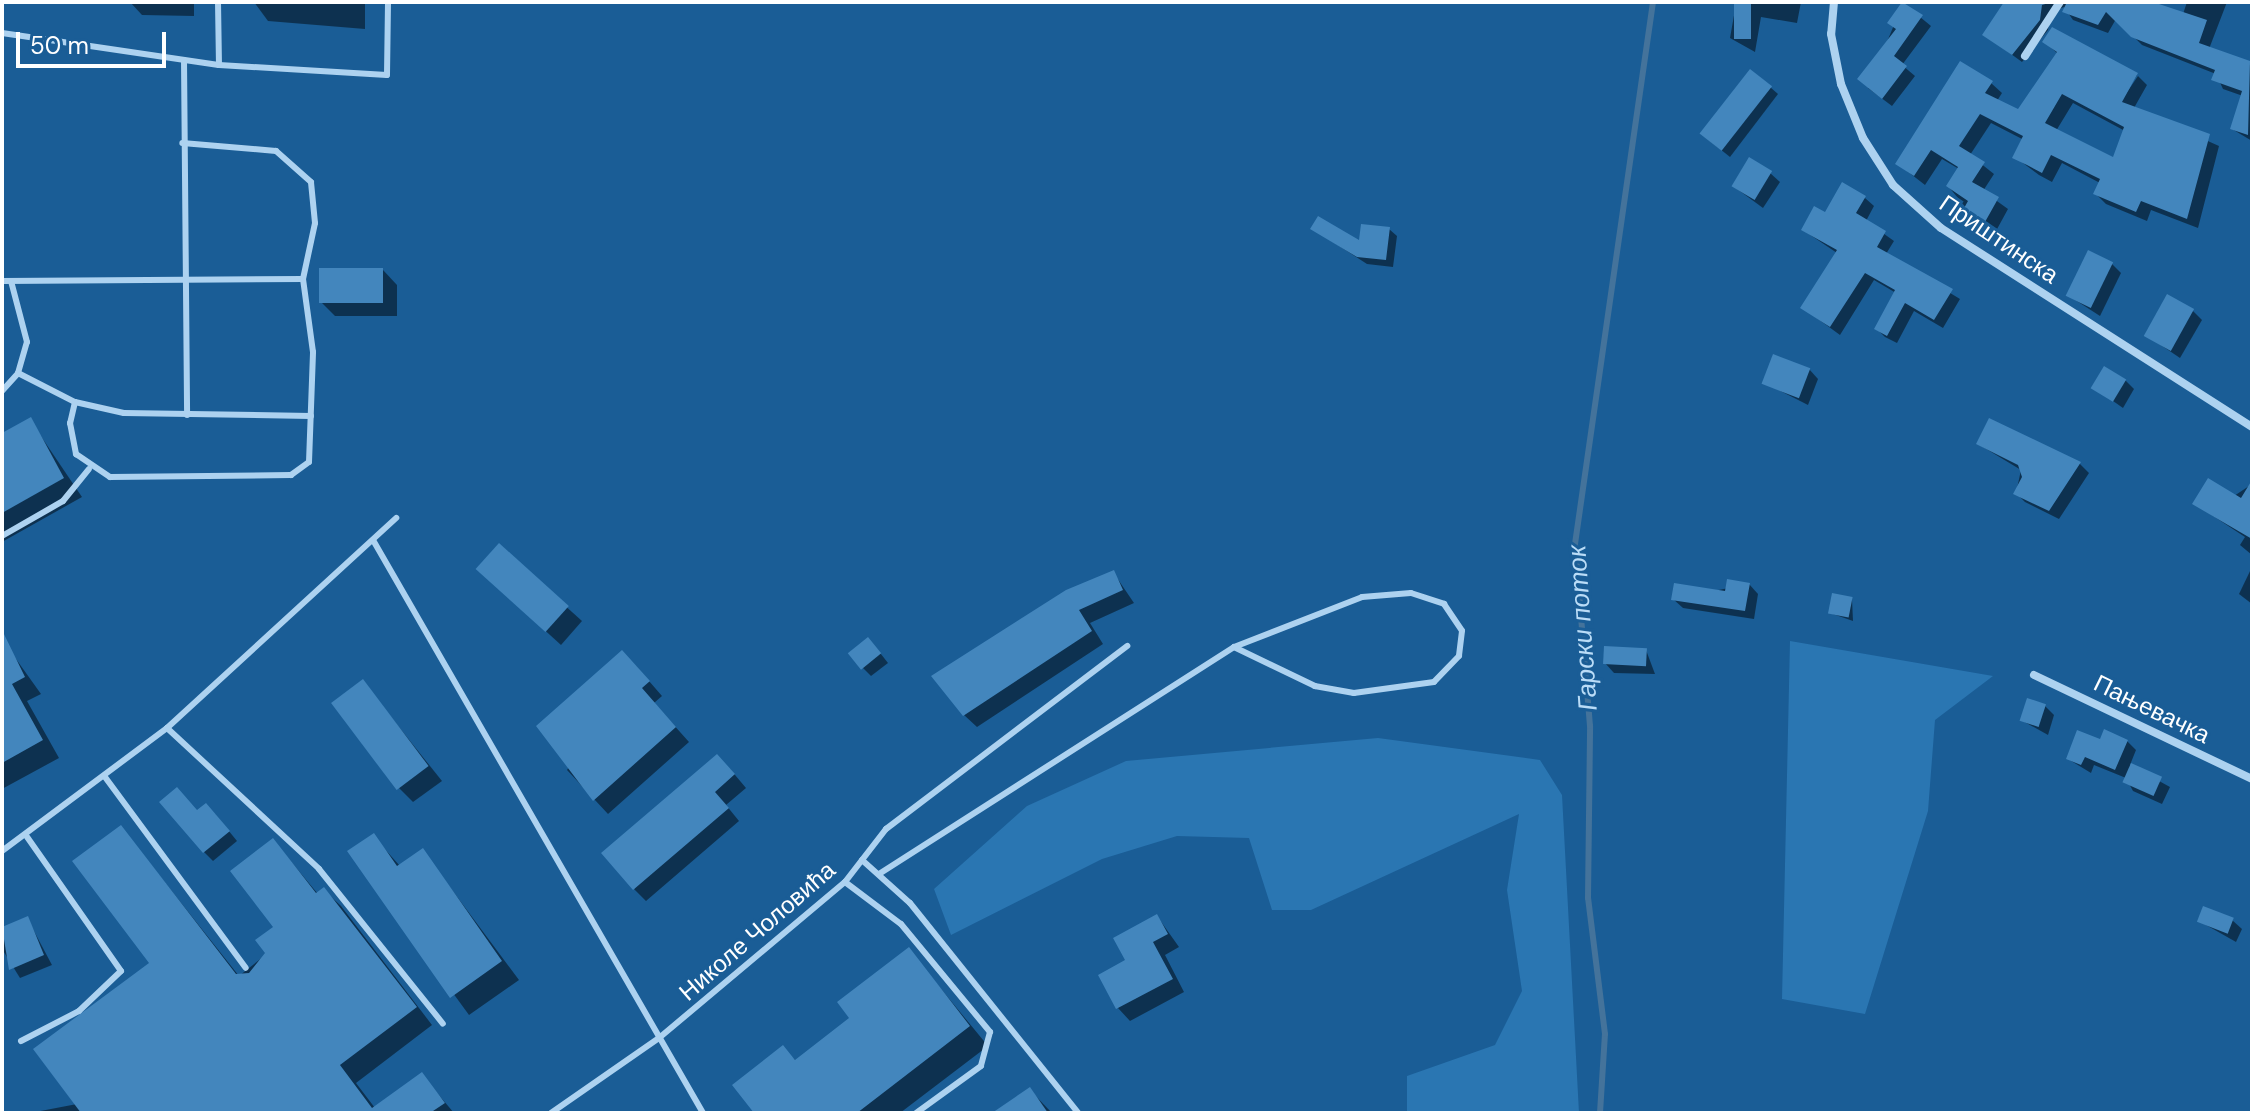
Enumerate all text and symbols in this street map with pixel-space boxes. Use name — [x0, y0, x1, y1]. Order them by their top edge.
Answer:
scale bar — [20, 16, 170, 66]
text: 50 m — [30, 30, 89, 61]
street label: Приштинска — [1934, 189, 2064, 289]
water label: Гарски поток — [1562, 544, 1604, 712]
street label: Пањевачка — [2089, 669, 2215, 749]
street label: Николе Чоловића — [673, 855, 841, 1007]

